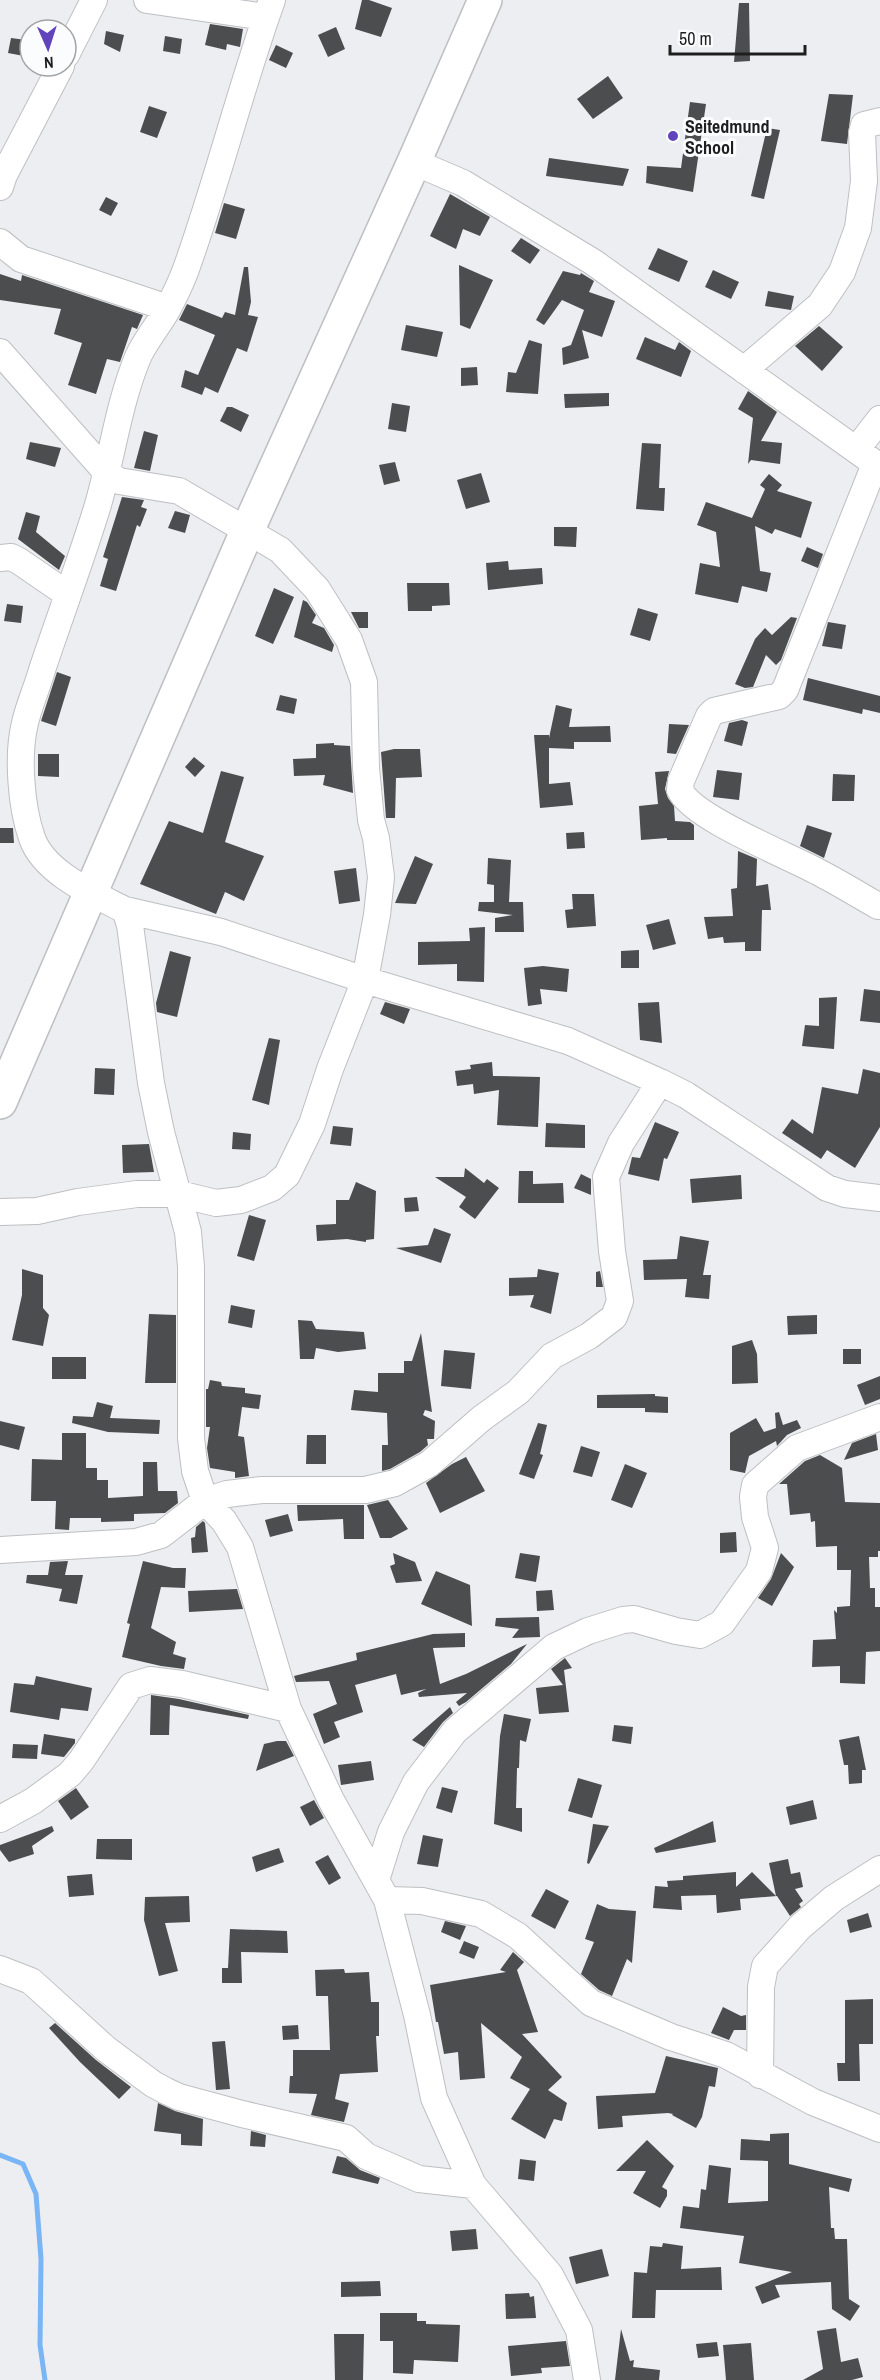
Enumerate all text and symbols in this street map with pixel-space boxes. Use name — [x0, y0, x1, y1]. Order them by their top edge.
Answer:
north arrow — [18, 18, 78, 78]
scale bar — [670, 18, 805, 56]
text: 50 m — [679, 26, 712, 51]
text: N — [43, 52, 54, 74]
place label: Seitedmund School — [685, 114, 769, 160]
marker: Seitedmund School — [666, 129, 680, 143]

